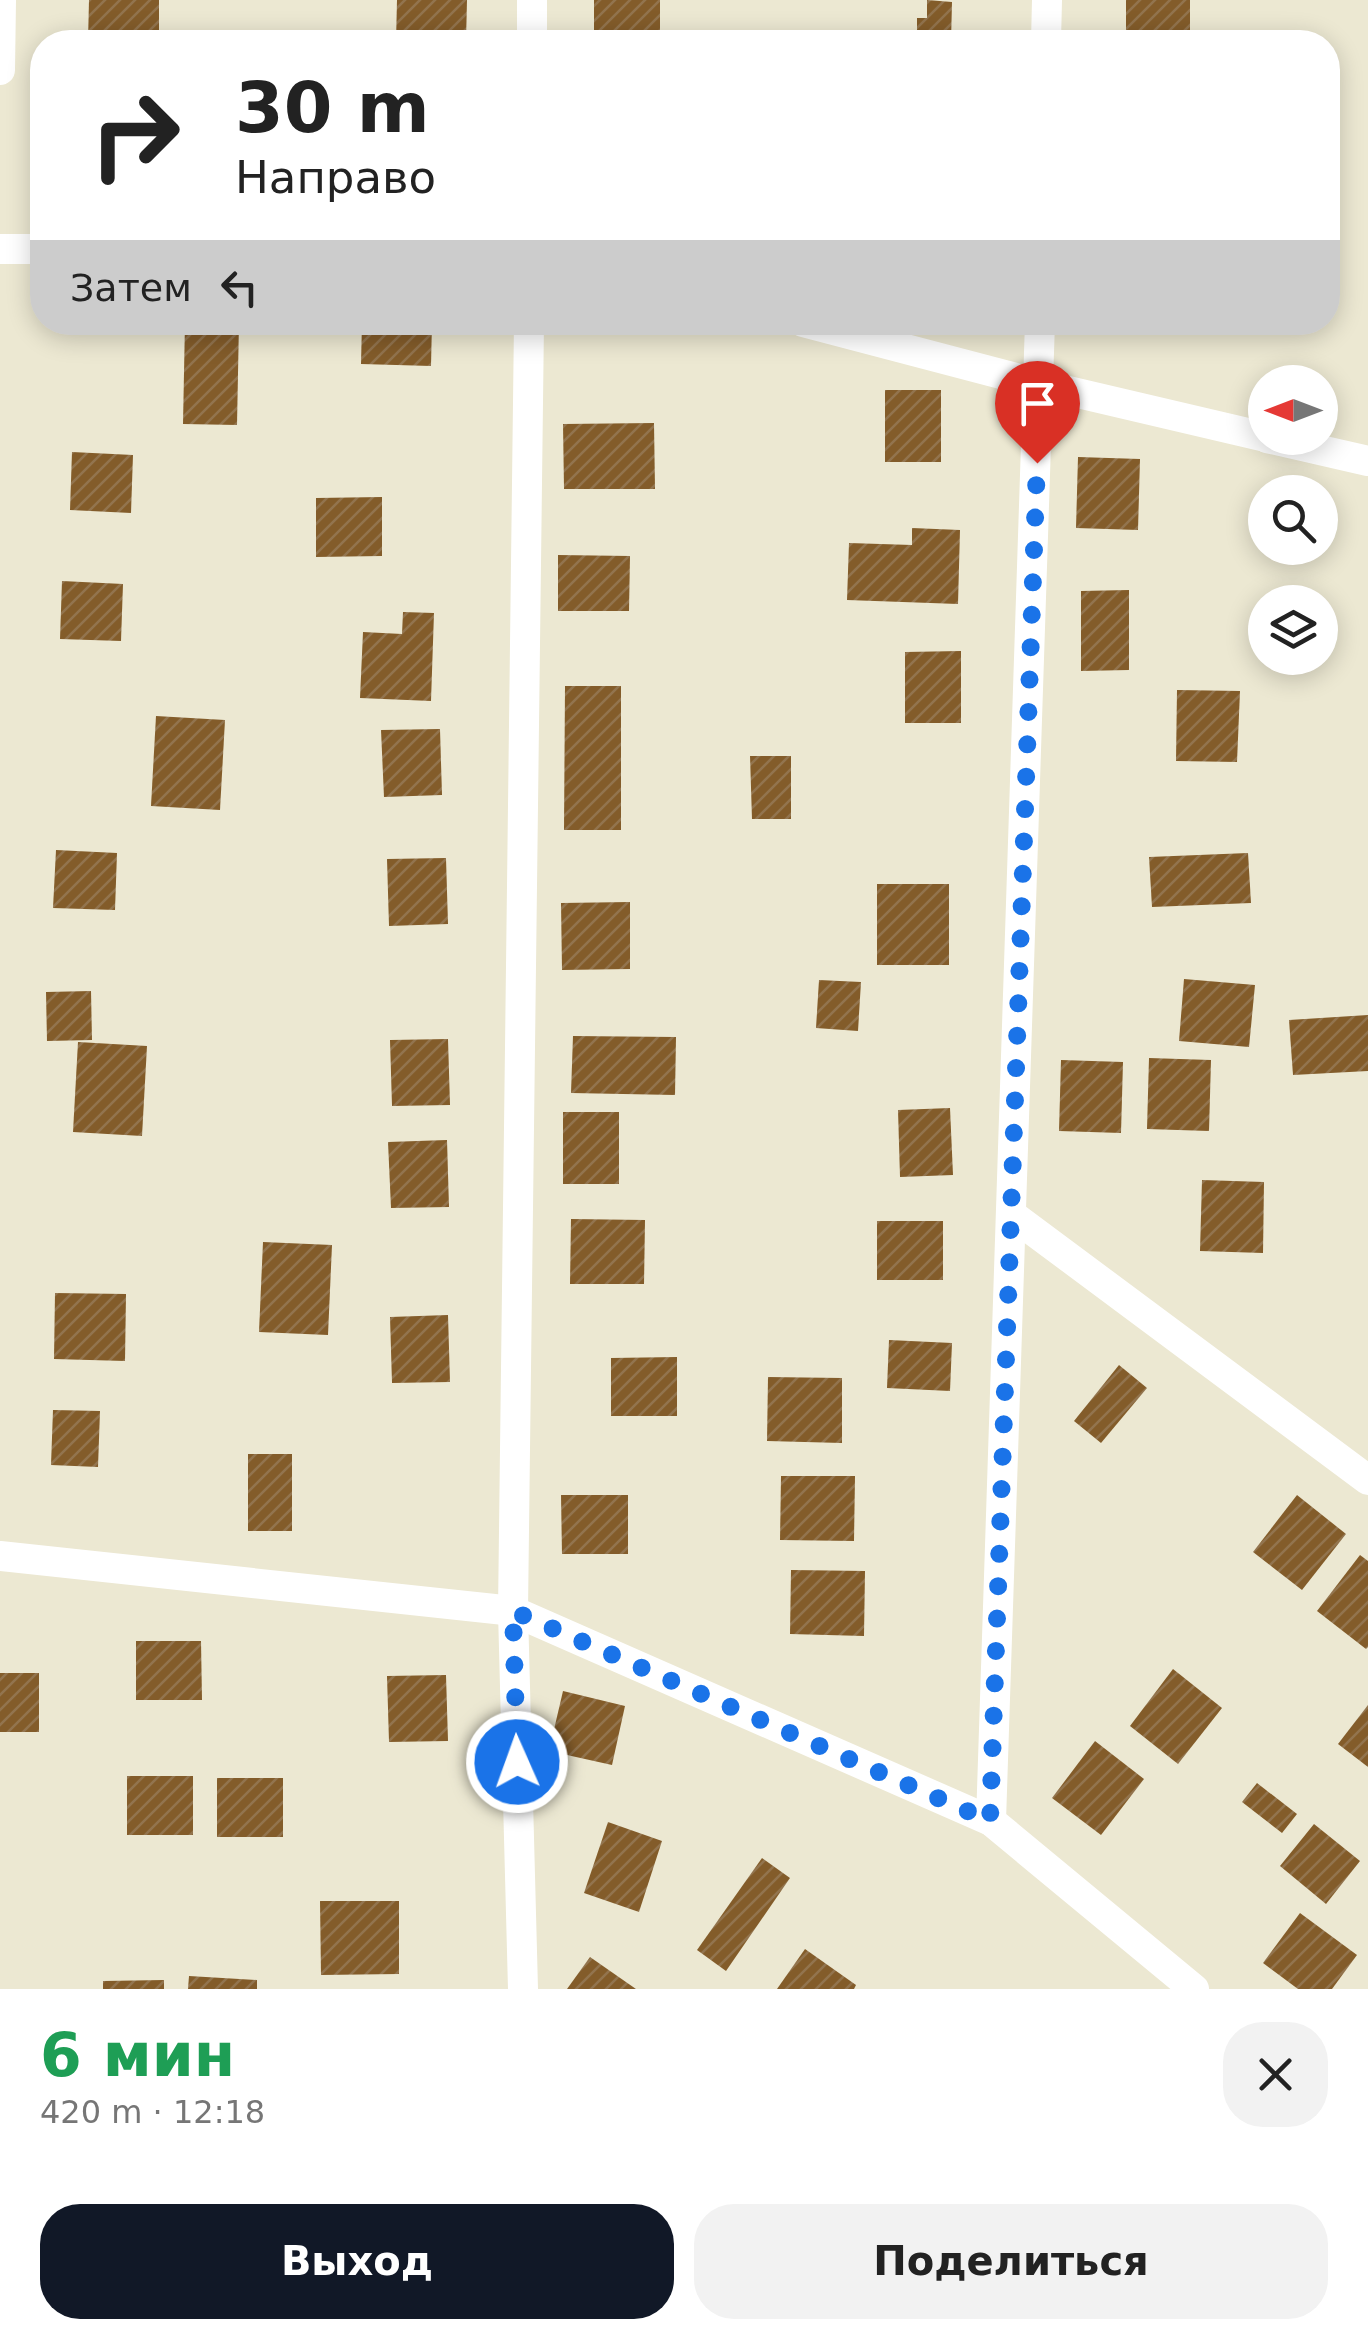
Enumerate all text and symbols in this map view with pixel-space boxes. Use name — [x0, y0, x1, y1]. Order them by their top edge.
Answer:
text: 30 m — [235, 67, 430, 149]
icon: right — [70, 70, 200, 200]
text: Направо — [235, 151, 436, 204]
icon: left — [212, 260, 267, 315]
text: Затем — [70, 266, 192, 310]
pin — [995, 361, 1080, 464]
north arrow — [1248, 365, 1338, 455]
map controls — [1248, 365, 1338, 675]
icon: arrive — [1010, 376, 1065, 431]
button: search — [1248, 475, 1338, 565]
button: layers — [1248, 585, 1338, 675]
position arrow — [465, 1710, 569, 1814]
text: 6 мин — [40, 2020, 235, 2090]
button: close — [1223, 2022, 1328, 2127]
text: 420 m · 12:18 — [40, 2093, 265, 2131]
button: Выход — [40, 2204, 674, 2319]
button: Поделиться — [694, 2204, 1328, 2319]

